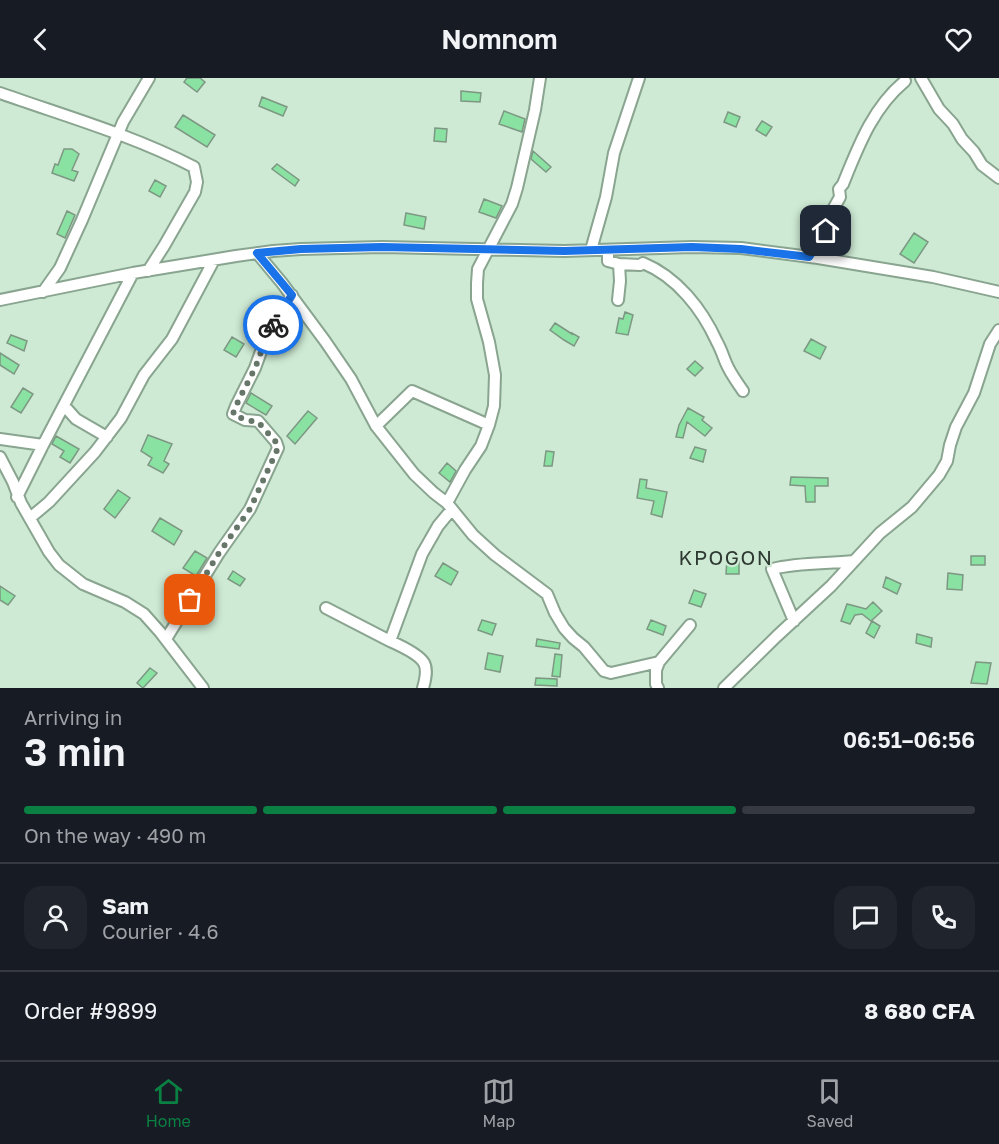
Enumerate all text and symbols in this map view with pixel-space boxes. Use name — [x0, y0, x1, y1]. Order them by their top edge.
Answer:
icon: back — [24, 23, 57, 56]
text: Nomnom — [441, 23, 558, 55]
icon: heart — [942, 23, 975, 56]
pin — [800, 205, 851, 256]
icon: home — [809, 214, 842, 247]
courier — [243, 295, 303, 355]
icon: bike — [257, 309, 290, 342]
district label: KPOGON — [679, 545, 773, 569]
pin — [164, 574, 215, 625]
icon: bag — [173, 583, 206, 616]
text: Arriving in — [24, 705, 122, 729]
text: 06:51–06:56 — [843, 726, 975, 753]
text: 3 min — [24, 728, 126, 775]
text: On the way · 490 m — [24, 823, 206, 847]
button: person — [24, 886, 87, 949]
button: chat — [834, 886, 897, 949]
button: phone — [912, 886, 975, 949]
text: Sam — [102, 892, 149, 919]
text: Courier · 4.6 — [102, 919, 219, 943]
text: Order #9899 — [24, 997, 157, 1024]
text: 8 680 CFA — [864, 997, 975, 1024]
tab: Home — [146, 1075, 191, 1131]
tab: Map — [482, 1075, 515, 1131]
tab: Saved — [807, 1075, 853, 1131]

